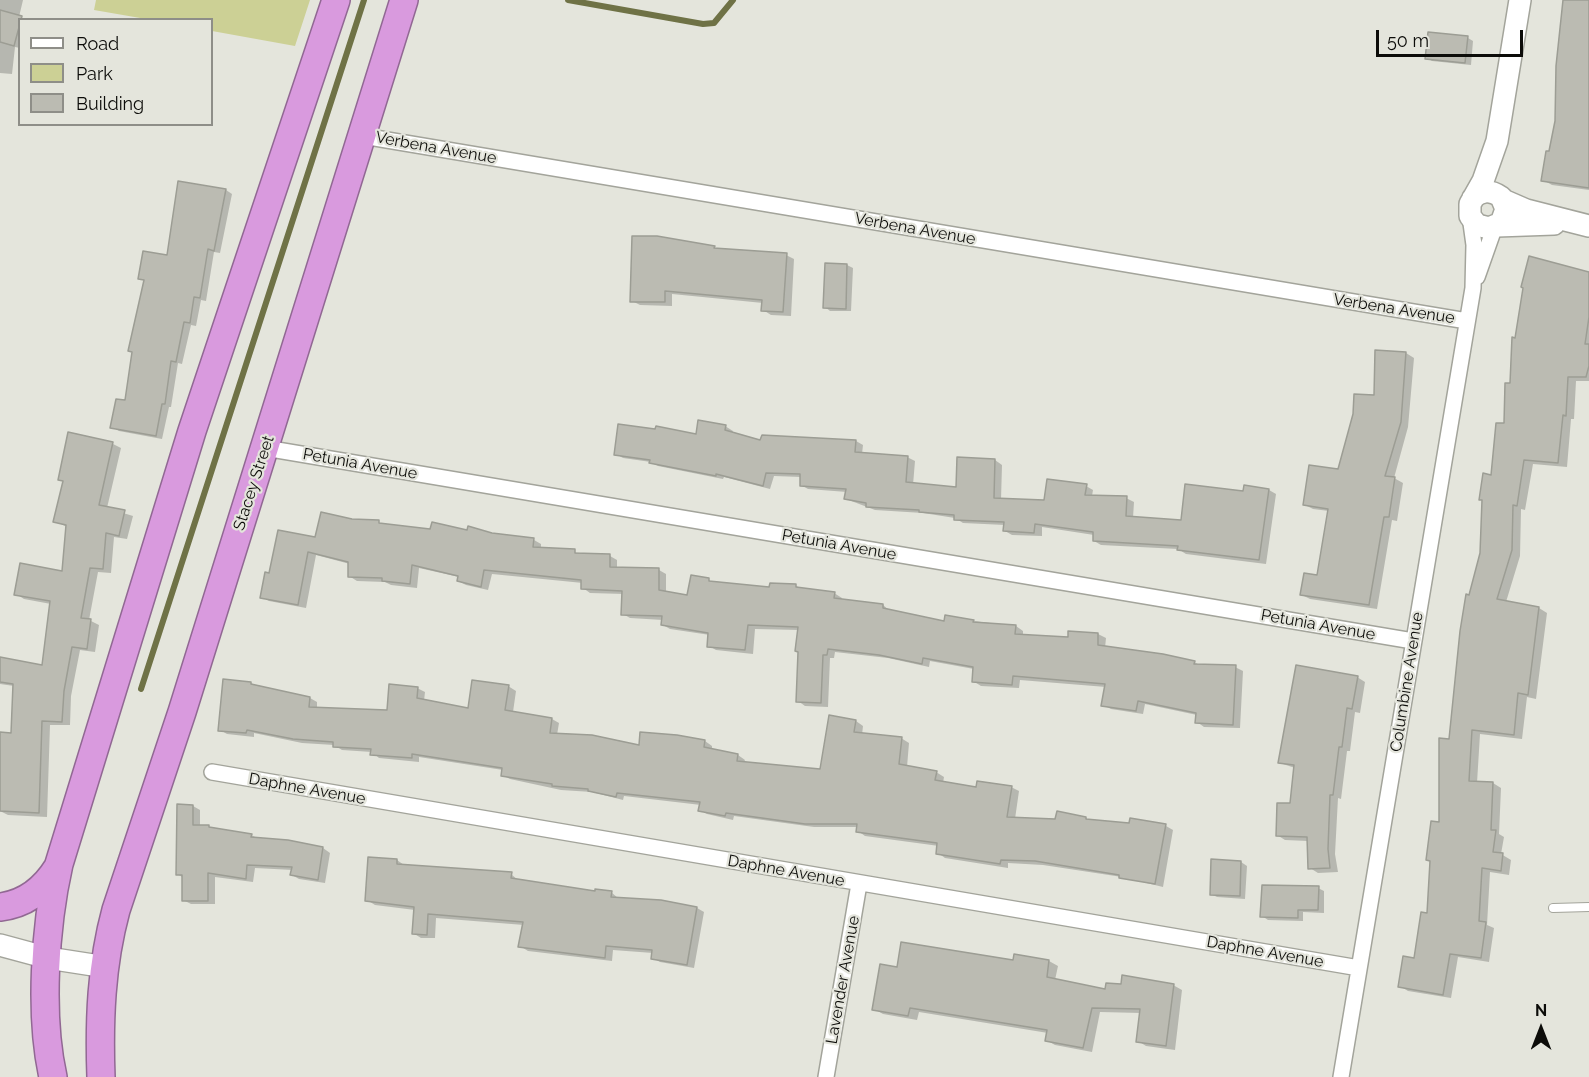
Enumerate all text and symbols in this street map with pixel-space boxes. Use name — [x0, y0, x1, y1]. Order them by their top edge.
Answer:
legend — [18, 18, 213, 126]
scale bar — [1379, 18, 1526, 56]
text: 50 m — [1387, 30, 1429, 51]
text: Road — [76, 33, 119, 54]
text: Park — [76, 63, 113, 84]
text: Building — [76, 93, 144, 114]
street label: Verbena Avenue — [374, 128, 498, 168]
street label: Verbena Avenue — [853, 209, 977, 249]
street label: Verbena Avenue — [1332, 290, 1456, 328]
street label: Stacey Street — [230, 433, 278, 533]
street label: Petunia Avenue — [301, 444, 419, 484]
street label: Petunia Avenue — [780, 525, 898, 565]
street label: Petunia Avenue — [1259, 605, 1377, 645]
street label: Columbine Avenue — [1386, 611, 1428, 753]
street label: Daphne Avenue — [247, 769, 367, 809]
street label: Daphne Avenue — [726, 851, 846, 891]
street label: Lavender Avenue — [822, 914, 864, 1046]
street label: Daphne Avenue — [1205, 932, 1325, 972]
north arrow — [1511, 999, 1571, 1059]
text: N — [1535, 1001, 1547, 1020]

